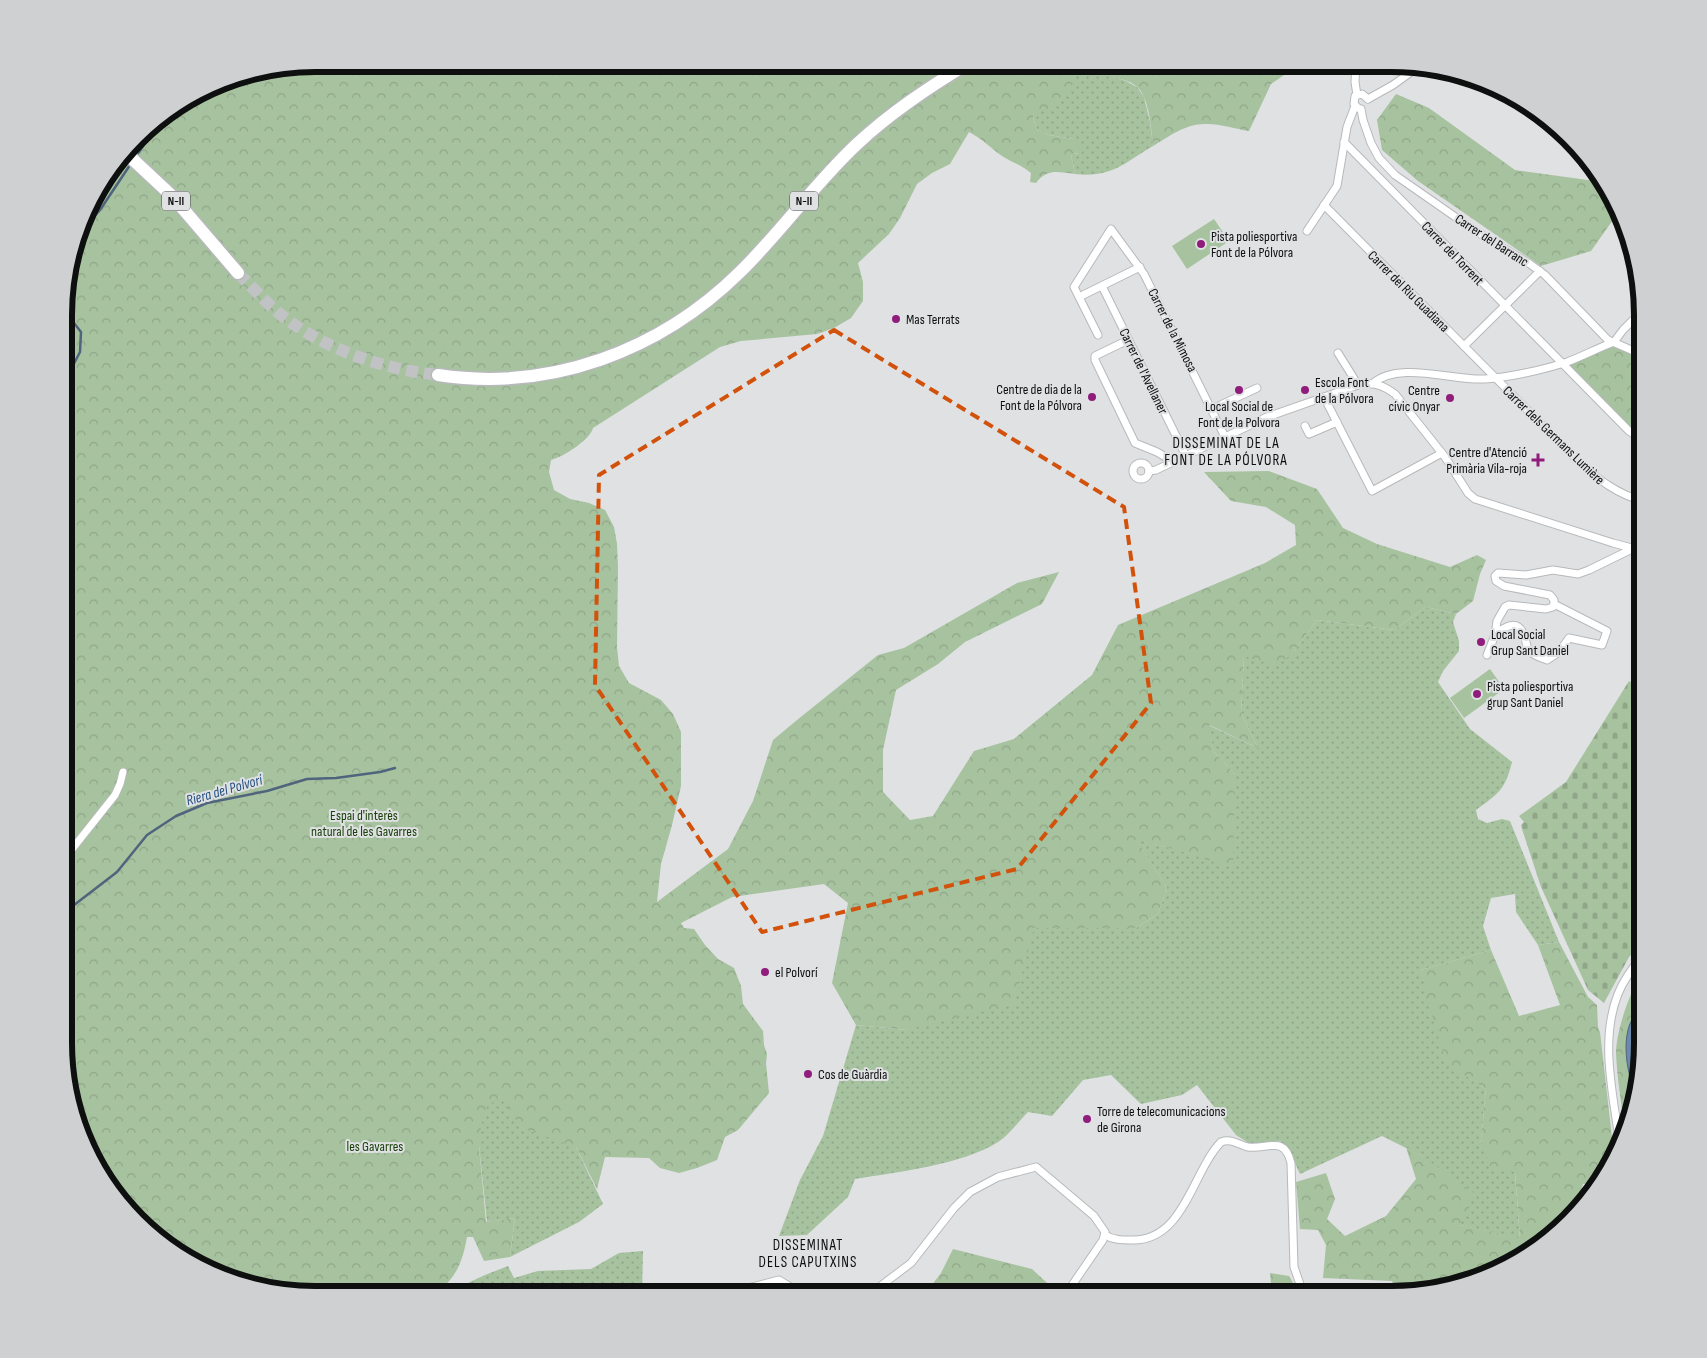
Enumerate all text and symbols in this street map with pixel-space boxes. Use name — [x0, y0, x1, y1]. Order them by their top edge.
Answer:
road number: N-II — [162, 192, 190, 210]
road number: N-II — [790, 192, 818, 210]
street label: Carrer del Barranc — [1452, 210, 1532, 271]
street label: Carrer del Torrent — [1418, 218, 1487, 289]
place label: Pista poliesportiva Font de la Pólvora — [1211, 228, 1297, 261]
marker: Pista poliesportiva Font de la Pólvora — [1195, 238, 1207, 250]
street label: Carrer del Riu Guadiana — [1364, 247, 1453, 336]
street label: Carrer de la Mimosa — [1144, 286, 1201, 375]
place label: Mas Terrats — [906, 311, 960, 328]
marker: Mas Terrats — [890, 313, 902, 325]
street label: Carrer de l'Avellaner — [1115, 326, 1172, 417]
place label: Escola Font de la Pólvora — [1315, 374, 1374, 407]
place label: Centre de dia de la Font de la Pólvora — [996, 381, 1082, 414]
place label: Centre cívic Onyar — [1388, 382, 1440, 415]
street label: Carrer dels Germans Lumière — [1499, 382, 1608, 488]
marker: Local Social de Font de la Polvora — [1233, 384, 1245, 396]
marker: Escola Font de la Pólvora — [1299, 384, 1311, 396]
marker: Centre de dia de la Font de la Pólvora — [1086, 391, 1098, 403]
marker: Centre cívic Onyar — [1444, 392, 1456, 404]
place label: Local Social de Font de la Polvora — [1198, 398, 1280, 431]
district label: DISSEMINAT DE LA FONT DE LA PÓLVORA — [1164, 434, 1288, 470]
place label: Centre d'Atenció Primària Vila-roja — [1446, 444, 1527, 477]
marker: Centre d'Atenció Primària Vila-roja — [1531, 453, 1545, 467]
place label: Local Social Grup Sant Daniel — [1491, 626, 1569, 659]
marker: Local Social Grup Sant Daniel — [1475, 636, 1487, 648]
place label: Pista poliesportiva grup Sant Daniel — [1487, 678, 1573, 711]
marker: Pista poliesportiva grup Sant Daniel — [1471, 688, 1483, 700]
water label: Riera del Polvorí — [184, 770, 266, 810]
park label: Espai d'interès natural de les Gavarres — [311, 807, 417, 840]
place label: el Polvorí — [775, 964, 818, 981]
marker: el Polvorí — [759, 966, 771, 978]
place label: Cos de Guàrdia — [818, 1066, 887, 1083]
marker: Cos de Guàrdia — [802, 1068, 814, 1080]
place label: Torre de telecomunicacions de Girona — [1097, 1103, 1226, 1136]
marker: Torre de telecomunicacions de Girona — [1081, 1113, 1093, 1125]
park label: les Gavarres — [347, 1138, 403, 1155]
district label: DISSEMINAT DELS CAPUTXINS — [759, 1236, 857, 1272]

